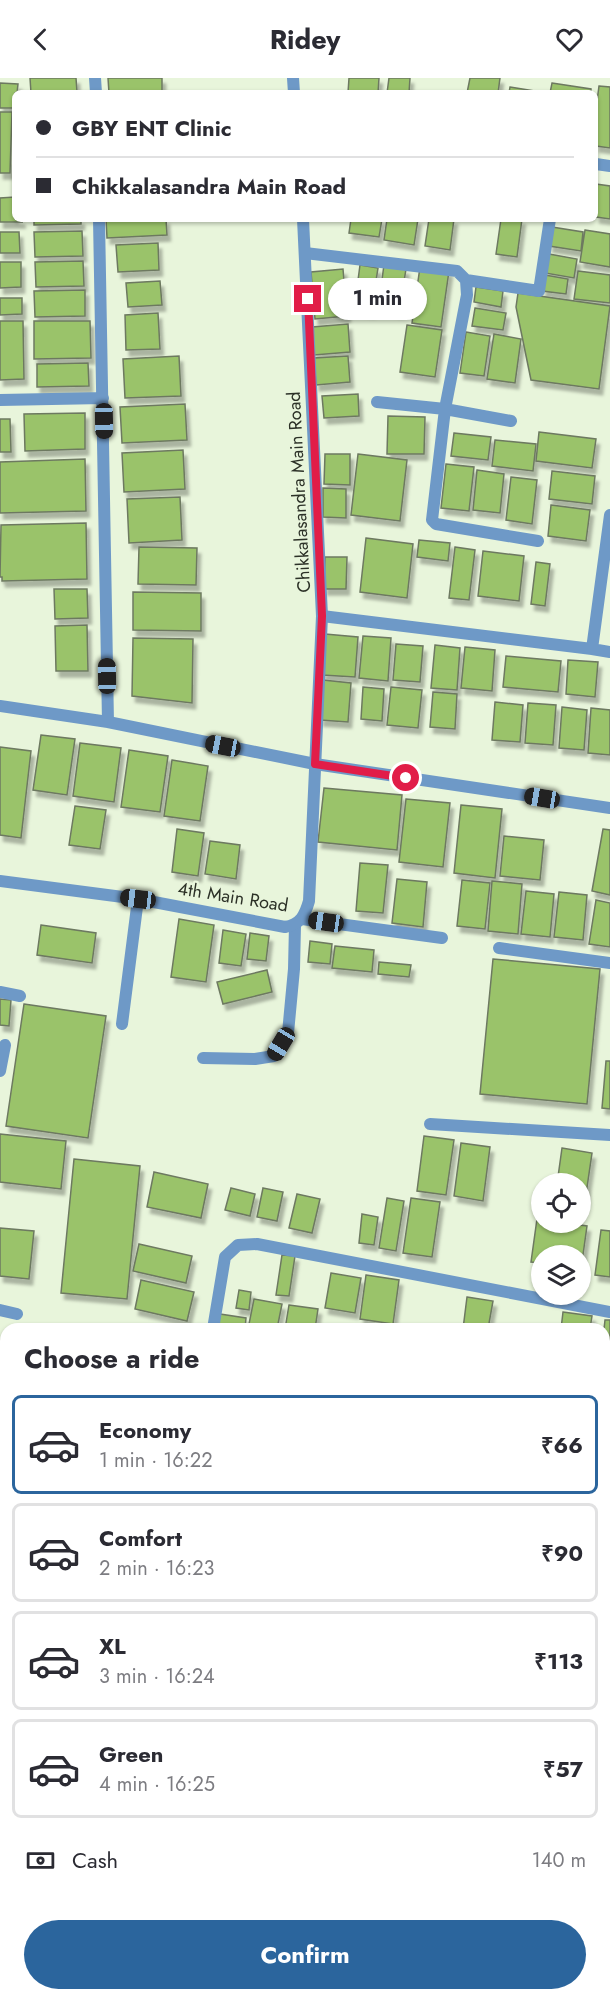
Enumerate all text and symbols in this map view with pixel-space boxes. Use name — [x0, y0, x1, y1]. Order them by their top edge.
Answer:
text: Ridey — [270, 20, 340, 59]
icon: back — [24, 23, 57, 56]
icon: heart — [553, 23, 586, 56]
text: GBY ENT Clinic — [72, 112, 232, 144]
text: Chikkalasandra Main Road — [72, 170, 346, 202]
callout: 1 min — [329, 278, 428, 320]
text: 1 min — [353, 284, 402, 313]
route end — [294, 285, 321, 312]
street label: Chikkalasandra Main Road — [281, 391, 317, 593]
car — [95, 403, 113, 439]
car — [98, 658, 116, 694]
car — [204, 734, 242, 758]
route start — [392, 764, 419, 791]
car — [523, 786, 561, 810]
street label: 4th Main Road — [176, 875, 290, 919]
car — [119, 888, 157, 910]
car — [307, 911, 345, 933]
car — [264, 1024, 298, 1064]
map controls — [531, 1173, 591, 1305]
button: locate — [531, 1173, 591, 1233]
button: layers — [531, 1245, 591, 1305]
text: Choose a ride — [24, 1339, 199, 1378]
text: Economy — [99, 1414, 191, 1446]
icon: car — [27, 1418, 81, 1472]
text: ₹66 — [541, 1429, 583, 1461]
text: 1 min · 16:22 — [99, 1446, 213, 1475]
text: Comfort — [99, 1522, 182, 1554]
icon: car — [27, 1526, 81, 1580]
text: ₹90 — [541, 1537, 583, 1569]
text: 2 min · 16:23 — [99, 1554, 215, 1583]
text: XL — [99, 1630, 126, 1662]
icon: car — [27, 1634, 81, 1688]
text: ₹113 — [534, 1645, 583, 1677]
text: 3 min · 16:24 — [99, 1662, 215, 1691]
text: Green — [99, 1738, 163, 1770]
icon: car — [27, 1742, 81, 1796]
text: ₹57 — [543, 1753, 583, 1785]
text: 4 min · 16:25 — [99, 1770, 215, 1799]
icon: cash — [24, 1844, 57, 1877]
text: Cash — [72, 1844, 118, 1876]
text: 140 m — [532, 1846, 586, 1875]
button: Confirm — [24, 1920, 586, 1989]

